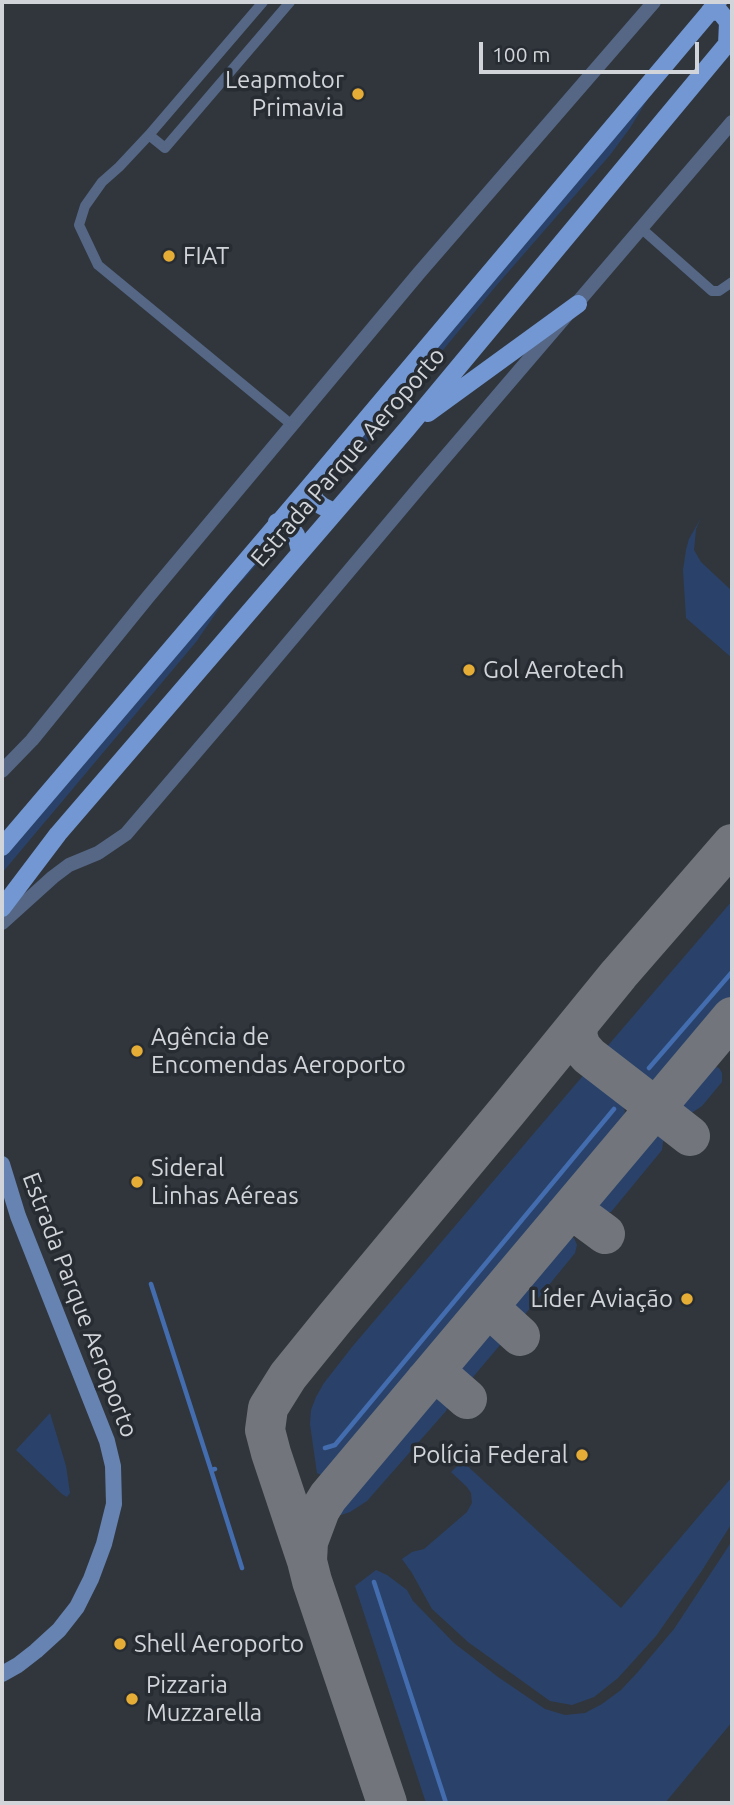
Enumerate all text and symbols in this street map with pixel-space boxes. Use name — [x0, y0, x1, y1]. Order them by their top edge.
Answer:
scale bar — [482, 28, 702, 72]
text: 100 m — [492, 42, 550, 66]
place label: Leapmotor Primavia — [225, 66, 344, 122]
marker: Leapmotor Primavia — [350, 86, 366, 102]
place label: FIAT — [183, 242, 229, 270]
marker: FIAT — [161, 248, 177, 264]
street label: Estrada Parque Aeroporto — [245, 341, 451, 573]
place label: Gol Aerotech — [483, 656, 624, 684]
marker: Gol Aerotech — [461, 662, 477, 678]
place label: Agência de Encomendas Aeroporto — [151, 1023, 406, 1079]
marker: Agência de Encomendas Aeroporto — [129, 1043, 145, 1059]
place label: Sideral Linhas Aéreas — [151, 1154, 299, 1210]
street label: Estrada Parque Aeroporto — [16, 1169, 144, 1441]
marker: Sideral Linhas Aéreas — [129, 1174, 145, 1190]
place label: Líder Aviação — [530, 1285, 673, 1313]
marker: Líder Aviação — [679, 1291, 695, 1307]
place label: Polícia Federal — [412, 1441, 568, 1469]
marker: Polícia Federal — [574, 1447, 590, 1463]
place label: Shell Aeroporto — [134, 1630, 304, 1658]
marker: Shell Aeroporto — [112, 1636, 128, 1652]
place label: Pizzaria Muzzarella — [146, 1671, 262, 1727]
marker: Pizzaria Muzzarella — [124, 1691, 140, 1707]

